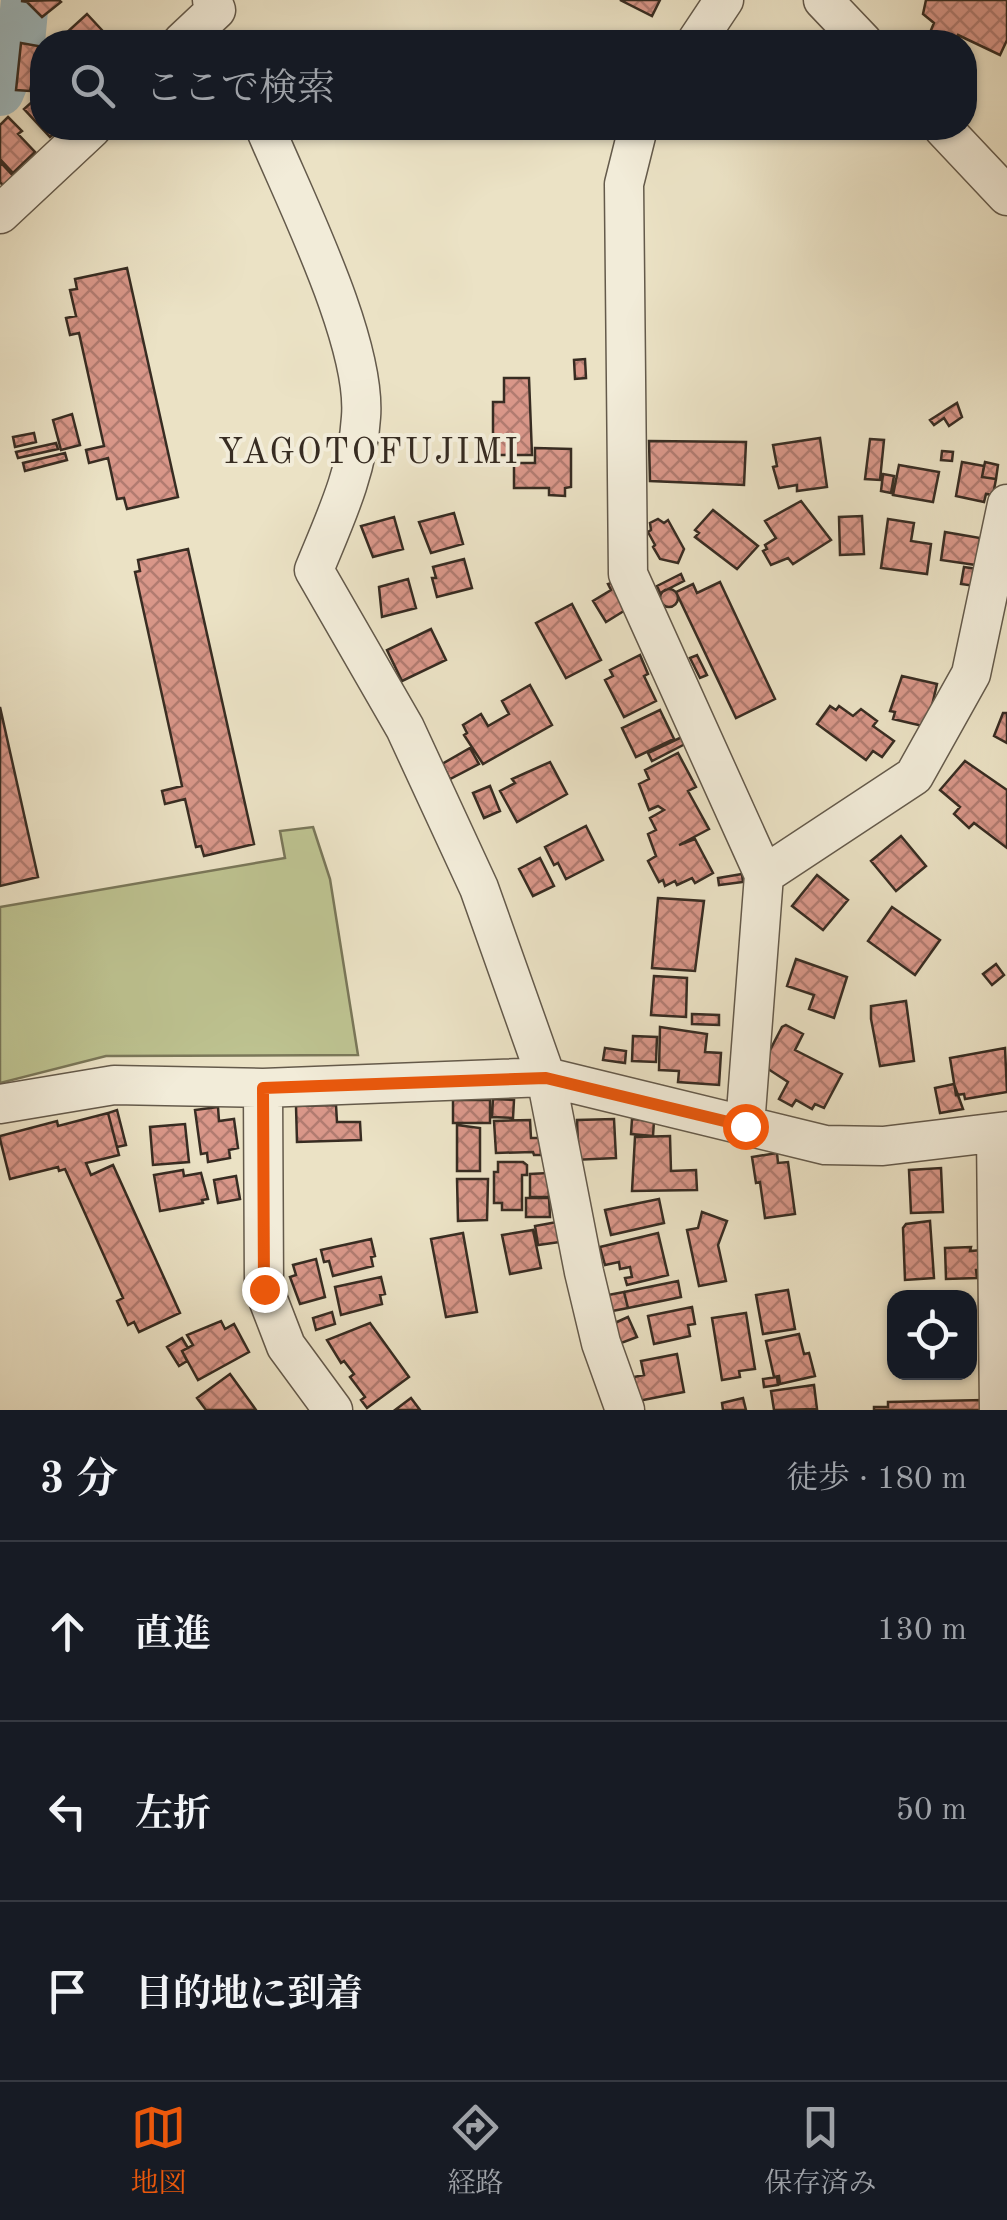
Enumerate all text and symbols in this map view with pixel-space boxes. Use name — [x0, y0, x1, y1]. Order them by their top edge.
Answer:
search box — [30, 30, 977, 140]
icon: search — [65, 58, 120, 113]
text: ここで検索 — [145, 71, 335, 109]
district label: YAGOTOFUJIMI — [218, 436, 520, 471]
route start — [723, 1104, 769, 1150]
route end — [242, 1267, 288, 1313]
map controls — [887, 1290, 977, 1380]
button: locate — [887, 1290, 977, 1380]
text: 3 分 — [40, 1460, 118, 1502]
text: 徒歩 · 180 m — [786, 1464, 967, 1496]
icon: ahead — [40, 1604, 95, 1659]
text: 130 m — [877, 1615, 967, 1647]
text: 直進 — [135, 1617, 211, 1655]
icon: left — [40, 1784, 95, 1839]
text: 50 m — [896, 1795, 967, 1827]
text: 左折 — [135, 1797, 211, 1835]
icon: arrive — [40, 1964, 95, 2019]
text: 目的地に到着 — [135, 1977, 363, 2015]
tab: 地図 — [130, 2100, 187, 2203]
tab: 経路 — [447, 2100, 504, 2203]
tab: 保存済み — [764, 2100, 877, 2203]

